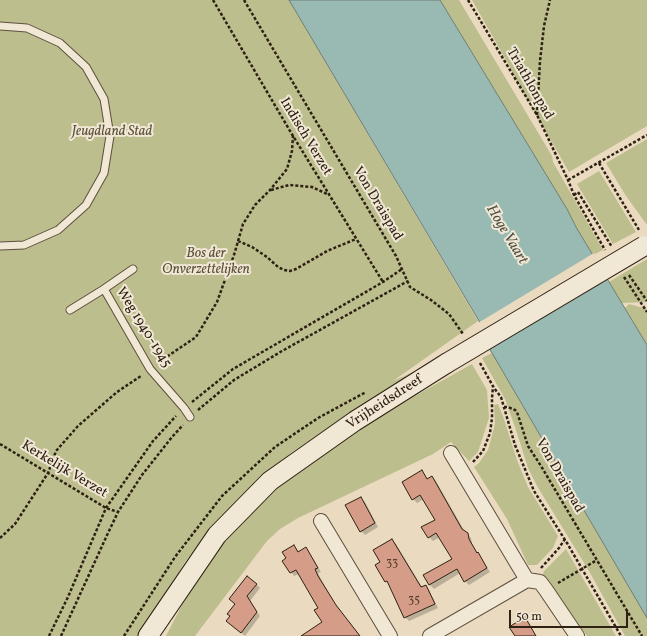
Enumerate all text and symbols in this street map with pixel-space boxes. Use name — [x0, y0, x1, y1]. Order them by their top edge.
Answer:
street label: Triathlonpad — [502, 45, 556, 123]
street label: Indisch Verzet — [275, 95, 335, 179]
park label: Jeugdland Stad — [72, 124, 152, 140]
street label: Von Draispad — [348, 164, 406, 244]
water label: Hoge Vaart — [481, 202, 531, 268]
park label: Bos der Onverzettelijken — [162, 246, 250, 278]
street label: Weg 1940-1945 — [112, 285, 174, 371]
street label: Vrijheidsdreef — [344, 372, 426, 434]
street label: Von Draispad — [531, 436, 587, 516]
street label: Kerkelijk Verzet — [18, 438, 110, 502]
house number: 33 — [386, 557, 398, 571]
house number: 35 — [408, 594, 420, 608]
scale bar — [511, 602, 630, 628]
text: 50 m — [516, 609, 542, 625]

